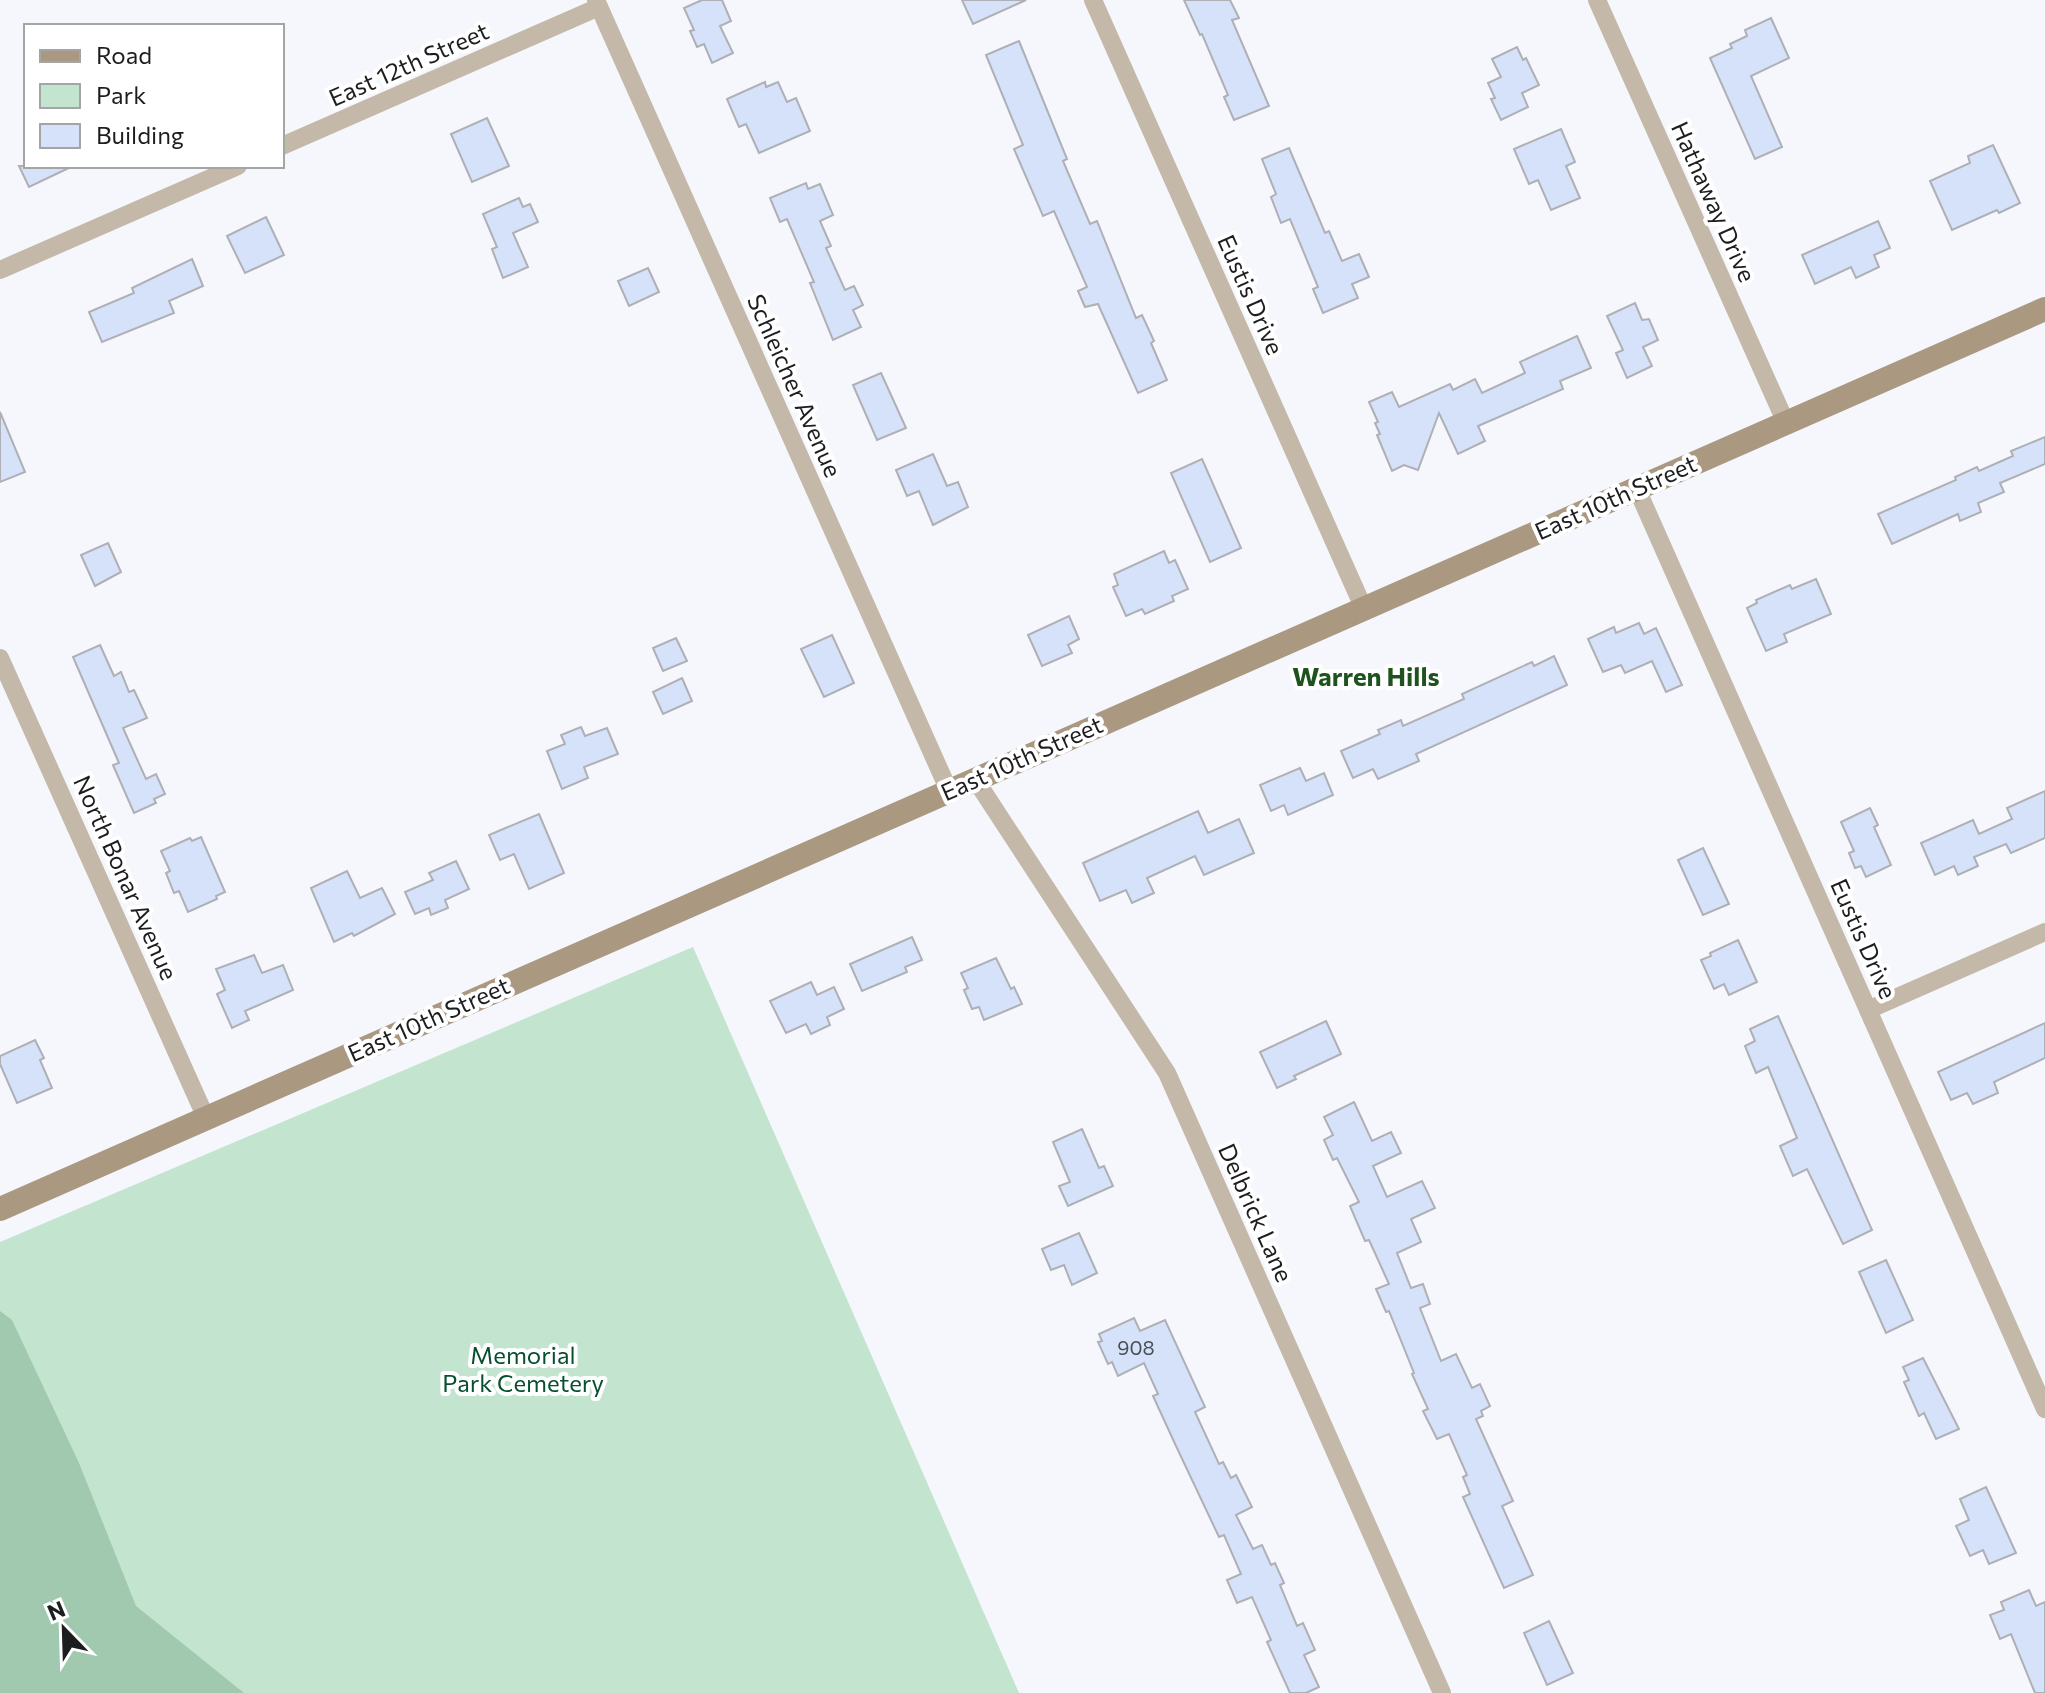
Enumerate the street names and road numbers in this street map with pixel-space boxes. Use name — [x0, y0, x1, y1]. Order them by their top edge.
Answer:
street label: East 12th Street — [324, 15, 493, 112]
street label: Hathaway Drive — [1666, 117, 1763, 286]
street label: Eustis Drive — [1212, 230, 1291, 359]
street label: Schleicher Avenue — [742, 289, 849, 481]
street label: East 10th Street — [1530, 448, 1701, 545]
street label: East 10th Street — [936, 709, 1107, 806]
street label: North Bonar Avenue — [68, 771, 184, 984]
street label: Eustis Drive — [1825, 874, 1904, 1003]
street label: East 10th Street — [343, 970, 514, 1067]
street label: Delbrick Lane — [1213, 1139, 1300, 1286]

